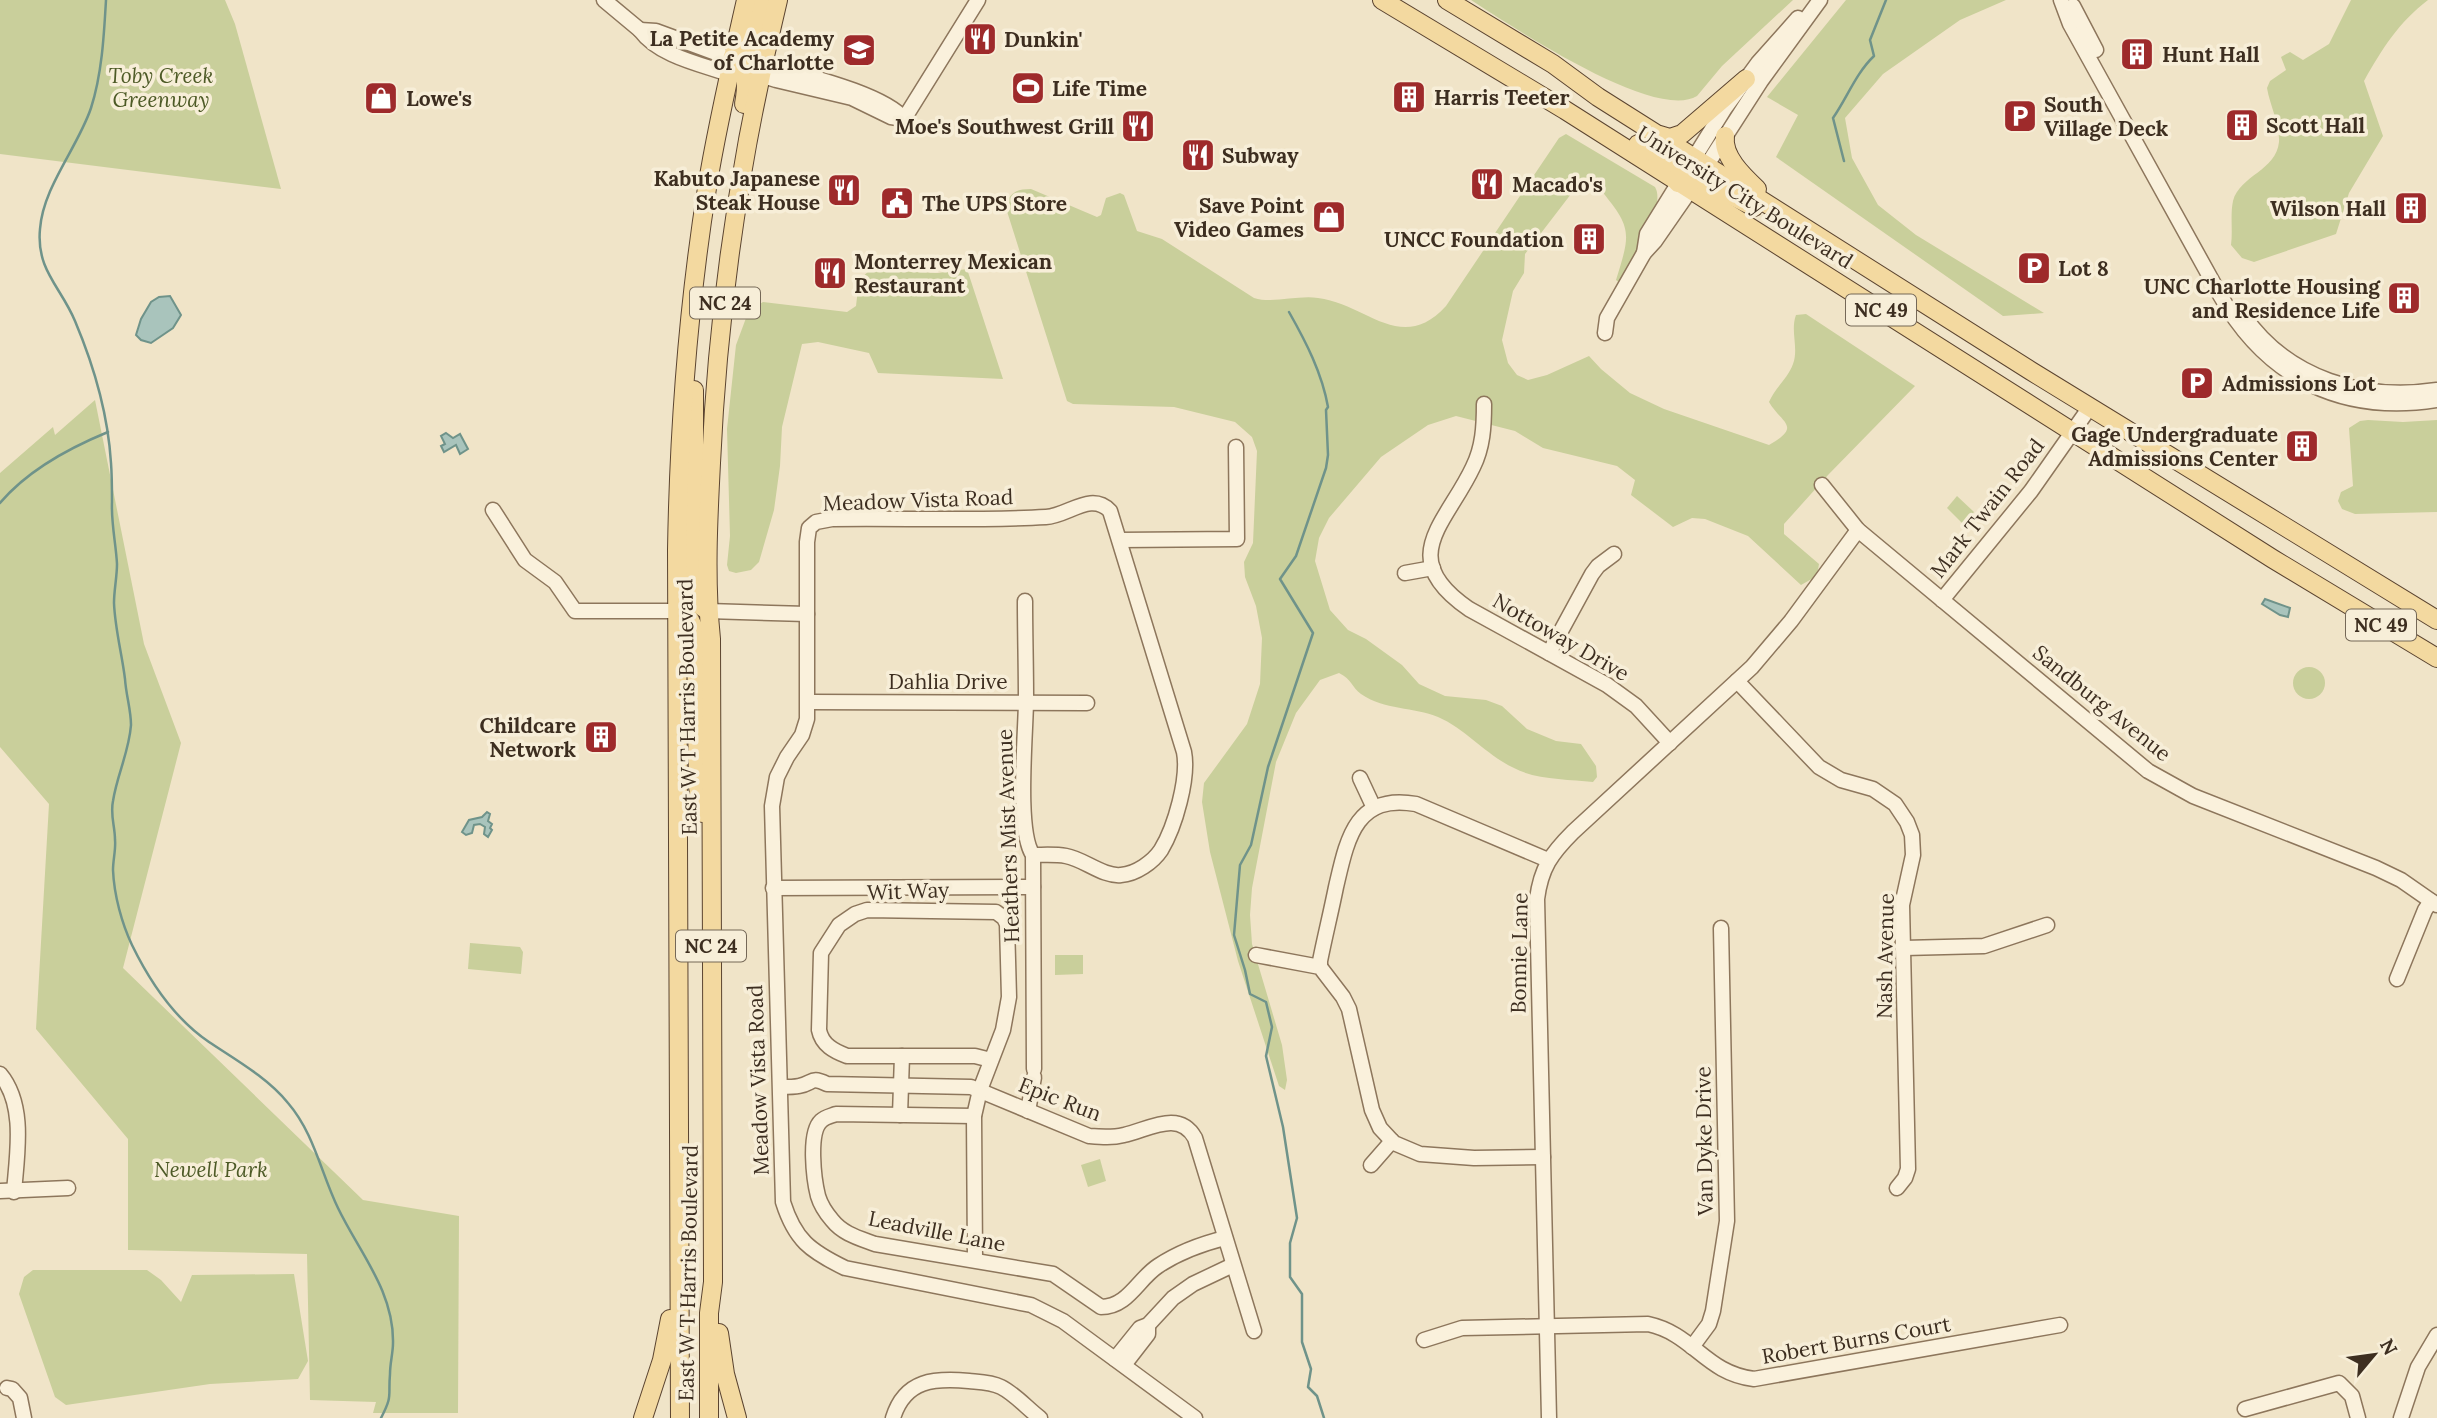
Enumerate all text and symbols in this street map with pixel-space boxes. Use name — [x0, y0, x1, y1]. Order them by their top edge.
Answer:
restaurant icon: Dunkin' — [961, 20, 999, 58]
place label: La Petite Academy of Charlotte — [649, 25, 834, 76]
place label: Dunkin' — [1004, 26, 1083, 53]
school or university icon: La Petite Academy of Charlotte — [840, 31, 878, 69]
building icon: Hunt Hall — [2118, 35, 2156, 73]
place label: Hunt Hall — [2162, 41, 2260, 68]
park label: Toby Creek Greenway — [109, 62, 214, 113]
sports icon: Life Time — [1009, 69, 1047, 107]
place label: Life Time — [1052, 75, 1147, 102]
building icon: Harris Teeter — [1390, 78, 1428, 116]
shop icon: Lowe's — [362, 79, 400, 117]
place label: Harris Teeter — [1434, 84, 1570, 111]
place label: Lowe's — [406, 85, 472, 112]
place label: South Village Deck — [2044, 91, 2169, 142]
parking icon: South Village Deck — [2001, 97, 2039, 135]
building icon: Scott Hall — [2223, 106, 2261, 144]
restaurant icon: Moe's Southwest Grill — [1119, 107, 1157, 145]
place label: Scott Hall — [2266, 112, 2365, 139]
place label: Moe's Southwest Grill — [895, 113, 1114, 140]
street label: University City Boulevard — [1632, 119, 1858, 275]
restaurant icon: Subway — [1179, 136, 1217, 174]
place label: Subway — [1222, 142, 1299, 169]
place label: Kabuto Japanese Steak House — [653, 165, 820, 216]
restaurant icon: Macado's — [1468, 165, 1506, 203]
restaurant icon: Kabuto Japanese Steak House — [825, 171, 863, 209]
place label: Macado's — [1512, 171, 1603, 198]
public building icon: The UPS Store — [878, 184, 916, 222]
building icon: Wilson Hall — [2392, 189, 2430, 227]
place label: The UPS Store — [922, 190, 1067, 217]
place label: Save Point Video Games — [1174, 192, 1304, 243]
place label: Wilson Hall — [2270, 195, 2386, 222]
shop icon: Save Point Video Games — [1310, 198, 1348, 236]
building icon: UNCC Foundation — [1570, 220, 1608, 258]
place label: UNCC Foundation — [1384, 226, 1564, 253]
place label: Monterrey Mexican Restaurant — [854, 248, 1052, 299]
parking icon: Lot 8 — [2015, 249, 2053, 287]
restaurant icon: Monterrey Mexican Restaurant — [811, 254, 849, 292]
place label: Lot 8 — [2058, 255, 2109, 282]
place label: UNC Charlotte Housing and Residence Life — [2144, 273, 2381, 324]
building icon: UNC Charlotte Housing and Residence Life — [2385, 279, 2423, 317]
road number: NC 24 — [690, 288, 760, 318]
road number: NC 49 — [1846, 294, 1916, 326]
parking icon: Admissions Lot — [2178, 364, 2216, 402]
place label: Admissions Lot — [2222, 370, 2376, 397]
place label: Gage Undergraduate Admissions Center — [2071, 421, 2278, 472]
building icon: Gage Undergraduate Admissions Center — [2283, 427, 2321, 465]
street label: Mark Twain Road — [1924, 433, 2050, 583]
street label: Meadow Vista Road — [822, 483, 1014, 517]
street label: East W T Harris Boulevard — [671, 578, 703, 836]
street label: Nottoway Drive — [1488, 587, 1634, 687]
road number: NC 49 — [2346, 610, 2416, 640]
street label: Sandburg Avenue — [2027, 639, 2177, 767]
street label: Dahlia Drive — [888, 668, 1008, 695]
place label: Childcare Network — [479, 712, 577, 763]
building icon: Childcare Network — [582, 718, 620, 756]
street label: Heathers Mist Avenue — [991, 728, 1025, 944]
street label: Wit Way — [866, 876, 950, 906]
street label: Bonnie Lane — [1504, 892, 1534, 1014]
street label: Nash Avenue — [1870, 893, 1900, 1019]
road number: NC 24 — [676, 930, 746, 962]
street label: Meadow Vista Road — [741, 984, 775, 1176]
street label: Van Dyke Drive — [1689, 1066, 1719, 1217]
street label: Epic Run — [1015, 1071, 1105, 1127]
street label: East W T Harris Boulevard — [672, 1144, 704, 1402]
park label: Newell Park — [154, 1156, 268, 1183]
street label: Leadville Lane — [866, 1204, 1008, 1258]
street label: Robert Burns Court — [1759, 1310, 1953, 1370]
north arrow — [2339, 1320, 2409, 1390]
text: N — [2375, 1335, 2403, 1359]

